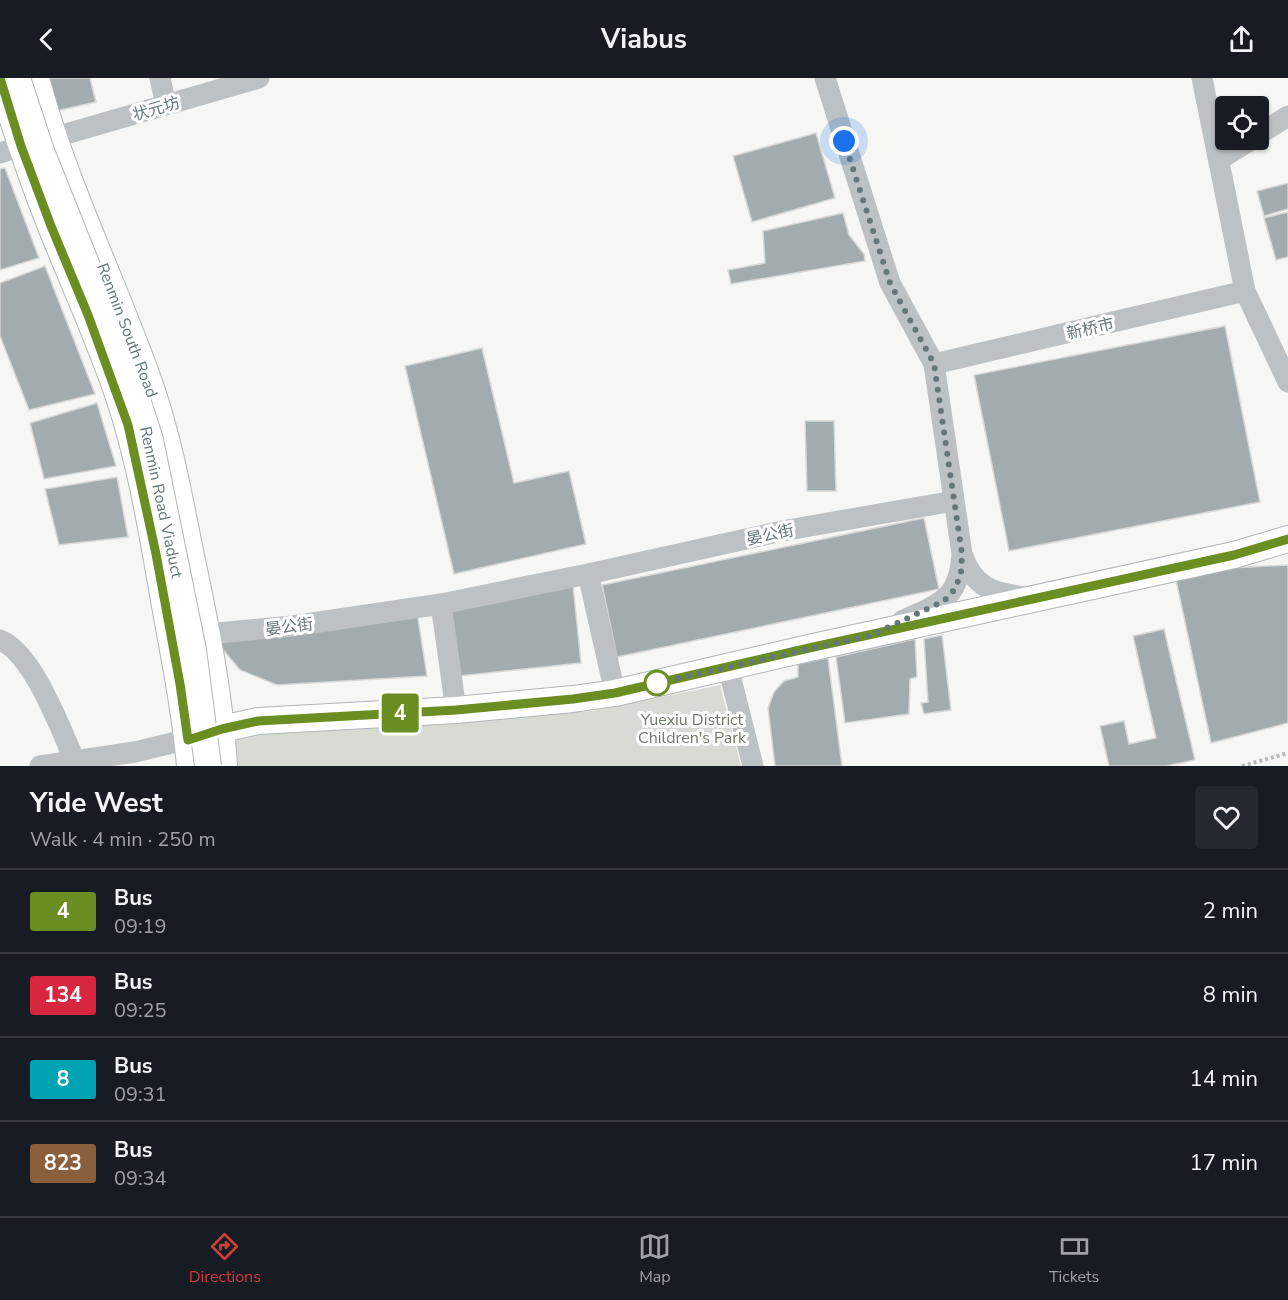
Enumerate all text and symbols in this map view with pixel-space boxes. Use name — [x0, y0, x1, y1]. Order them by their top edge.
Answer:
text: Viabus — [601, 21, 687, 58]
icon: back — [30, 23, 63, 56]
icon: share — [1225, 23, 1258, 56]
street label: 状元坊 — [130, 92, 182, 126]
map controls — [1215, 96, 1269, 150]
button: locate — [1215, 96, 1269, 150]
your location — [829, 126, 859, 156]
street label: Renmin South Road — [91, 260, 163, 401]
street label: 新桥市 — [1064, 313, 1116, 345]
street label: Renmin Road Viaduct — [134, 424, 188, 580]
street label: 晏公街 — [744, 519, 796, 551]
street label: 晏公街 — [264, 613, 314, 641]
unlabelled marker — [644, 670, 670, 696]
line badge: 4 — [380, 694, 420, 732]
text: 4 — [394, 699, 406, 727]
park label: Yuexiu District Children's Park — [638, 709, 747, 749]
text: Yide West — [30, 784, 163, 822]
button: heart — [1195, 786, 1258, 849]
text: Walk · 4 min · 250 m — [30, 826, 216, 853]
text: Bus — [114, 883, 153, 913]
text: 2 min — [1203, 896, 1258, 926]
text: 4 — [57, 897, 69, 925]
text: 09:19 — [114, 913, 167, 940]
text: Bus — [114, 967, 153, 997]
text: 8 min — [1203, 980, 1258, 1010]
text: 134 — [44, 981, 82, 1009]
text: 09:25 — [114, 997, 167, 1024]
text: Bus — [114, 1051, 153, 1081]
text: 14 min — [1190, 1064, 1258, 1094]
text: 8 — [57, 1065, 69, 1093]
text: 09:31 — [114, 1081, 167, 1108]
text: Bus — [114, 1135, 153, 1165]
text: 17 min — [1190, 1148, 1258, 1178]
text: 823 — [44, 1149, 82, 1177]
text: 09:34 — [114, 1165, 167, 1192]
tab: Directions — [189, 1230, 261, 1288]
tab: Map — [638, 1230, 671, 1288]
tab: Tickets — [1049, 1230, 1099, 1288]

